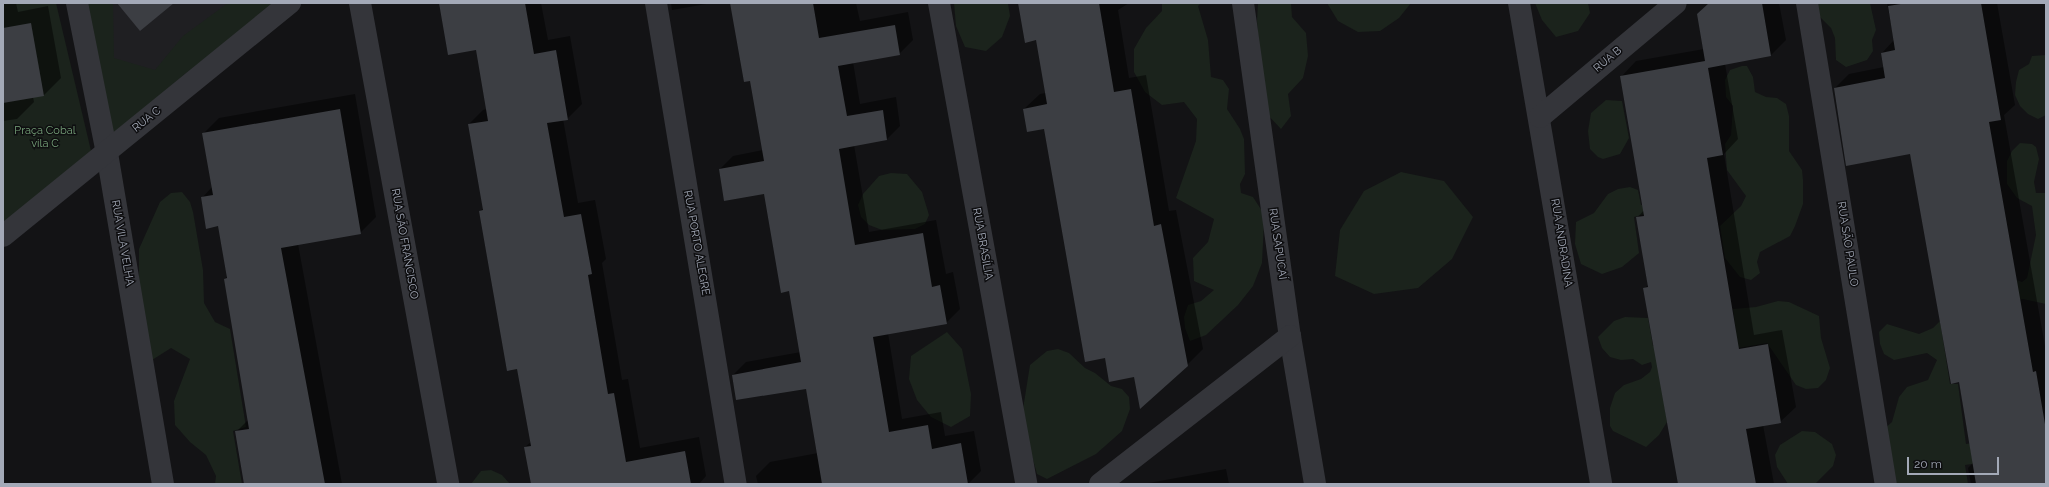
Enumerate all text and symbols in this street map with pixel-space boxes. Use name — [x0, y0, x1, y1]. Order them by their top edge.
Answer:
street label: RUA B — [1591, 44, 1625, 76]
street label: RUA C — [130, 105, 164, 135]
park label: Praça Cobal vila C — [14, 125, 76, 151]
street label: RUA SÃO FRANCISCO — [388, 188, 420, 300]
street label: RUA PORTO ALEGRE — [680, 189, 712, 297]
street label: RUA ANDRADINA — [1547, 197, 1575, 289]
street label: RUA VILA VELHA — [108, 198, 136, 288]
street label: RUA SÃO PAULO — [1834, 200, 1860, 288]
street label: RUA BRASÍLIA — [969, 207, 995, 281]
street label: RUA SAPUCAÍ — [1265, 207, 1289, 281]
scale bar — [1909, 449, 2001, 475]
text: 20 m — [1914, 457, 1942, 471]

